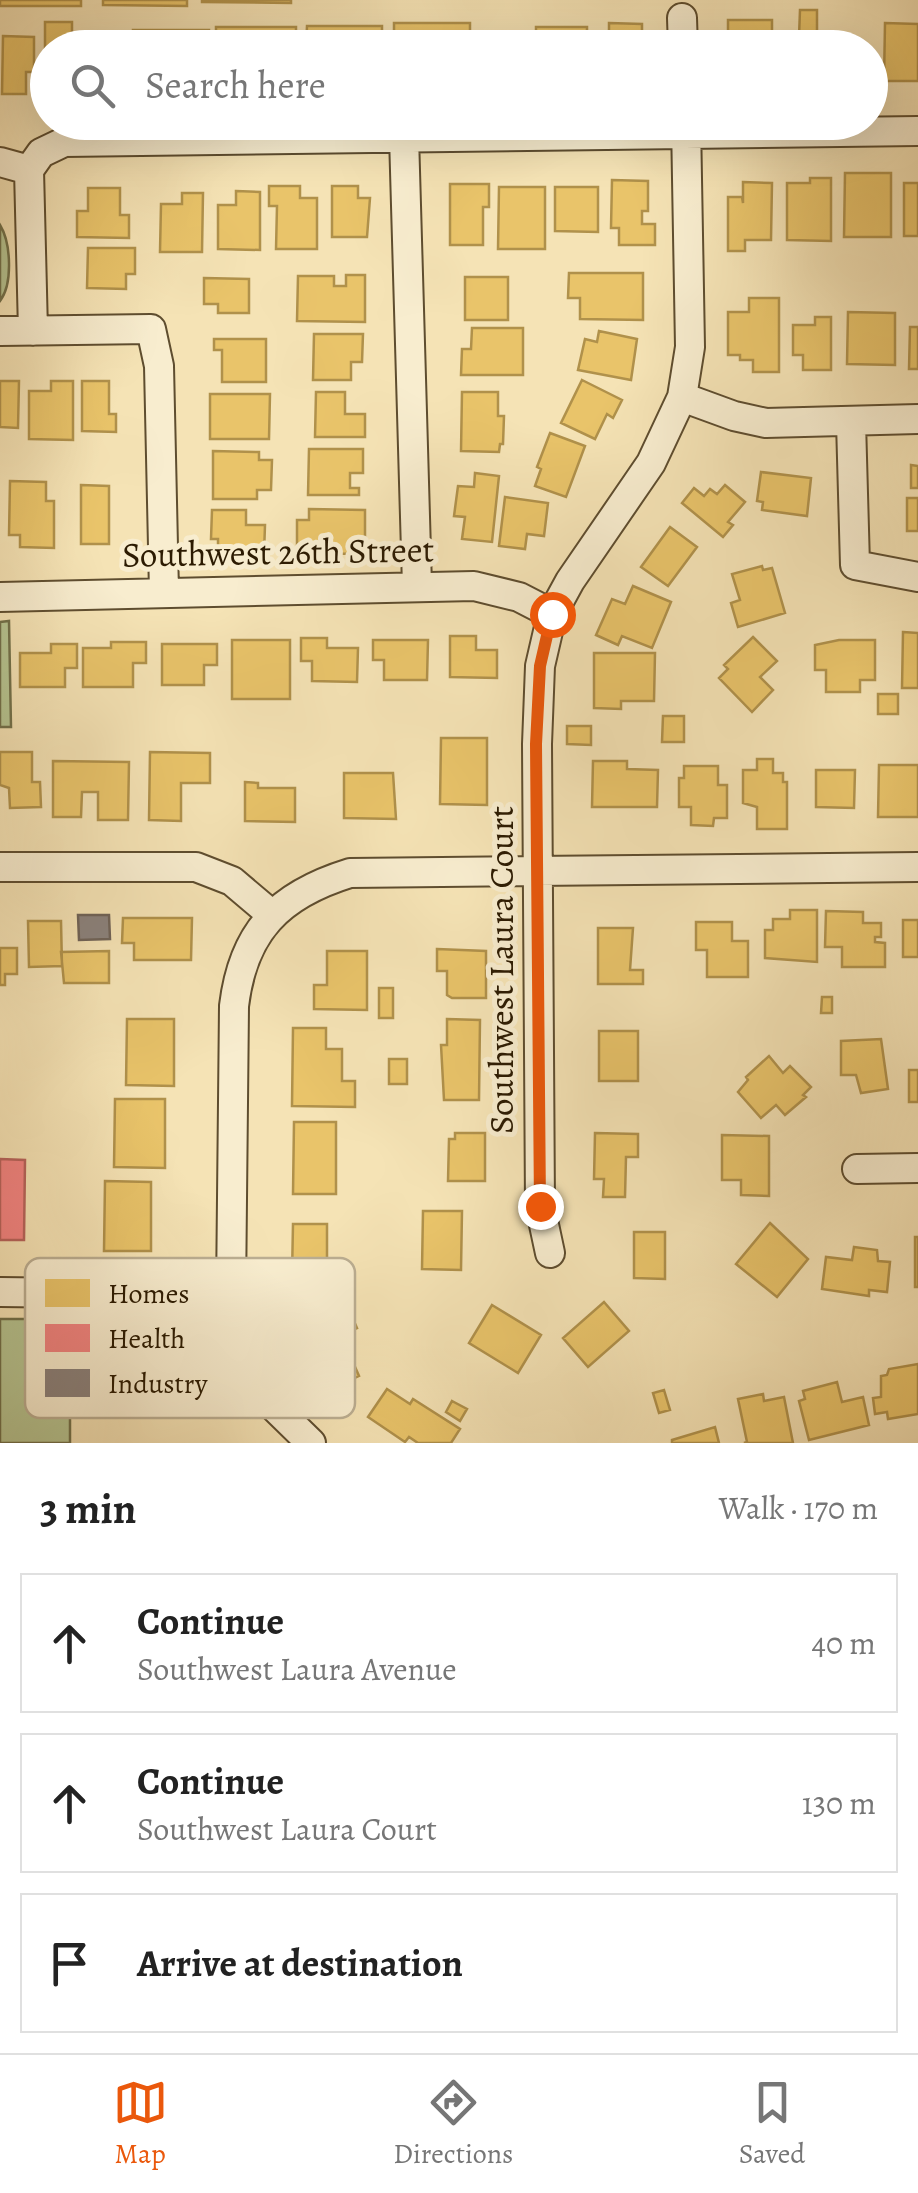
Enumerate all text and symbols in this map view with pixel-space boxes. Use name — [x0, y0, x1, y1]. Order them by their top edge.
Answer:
search box — [30, 30, 888, 140]
icon: search — [65, 58, 120, 113]
text: Search here — [145, 59, 326, 111]
street label: Southwest 26th Street — [122, 525, 434, 579]
route start — [530, 592, 576, 638]
street label: Southwest Laura Court — [477, 806, 525, 1134]
route end — [518, 1184, 564, 1230]
legend — [25, 1258, 355, 1418]
text: Homes — [108, 1275, 190, 1313]
text: Health — [108, 1320, 185, 1358]
text: Industry — [108, 1365, 208, 1403]
text: 3 min — [40, 1480, 136, 1537]
text: Walk · 170 m — [719, 1486, 878, 1530]
text: Continue — [137, 1595, 284, 1647]
icon: ahead — [42, 1616, 97, 1671]
text: 40 m — [811, 1621, 876, 1665]
text: Southwest Laura Avenue — [137, 1647, 457, 1691]
text: Continue — [137, 1755, 284, 1807]
icon: ahead — [42, 1776, 97, 1831]
text: 130 m — [802, 1781, 876, 1825]
text: Southwest Laura Court — [137, 1807, 437, 1851]
icon: arrive — [42, 1936, 97, 1991]
text: Arrive at destination — [137, 1937, 463, 1989]
tab: Map — [113, 2075, 168, 2173]
tab: Directions — [393, 2075, 513, 2173]
tab: Saved — [739, 2075, 805, 2173]

